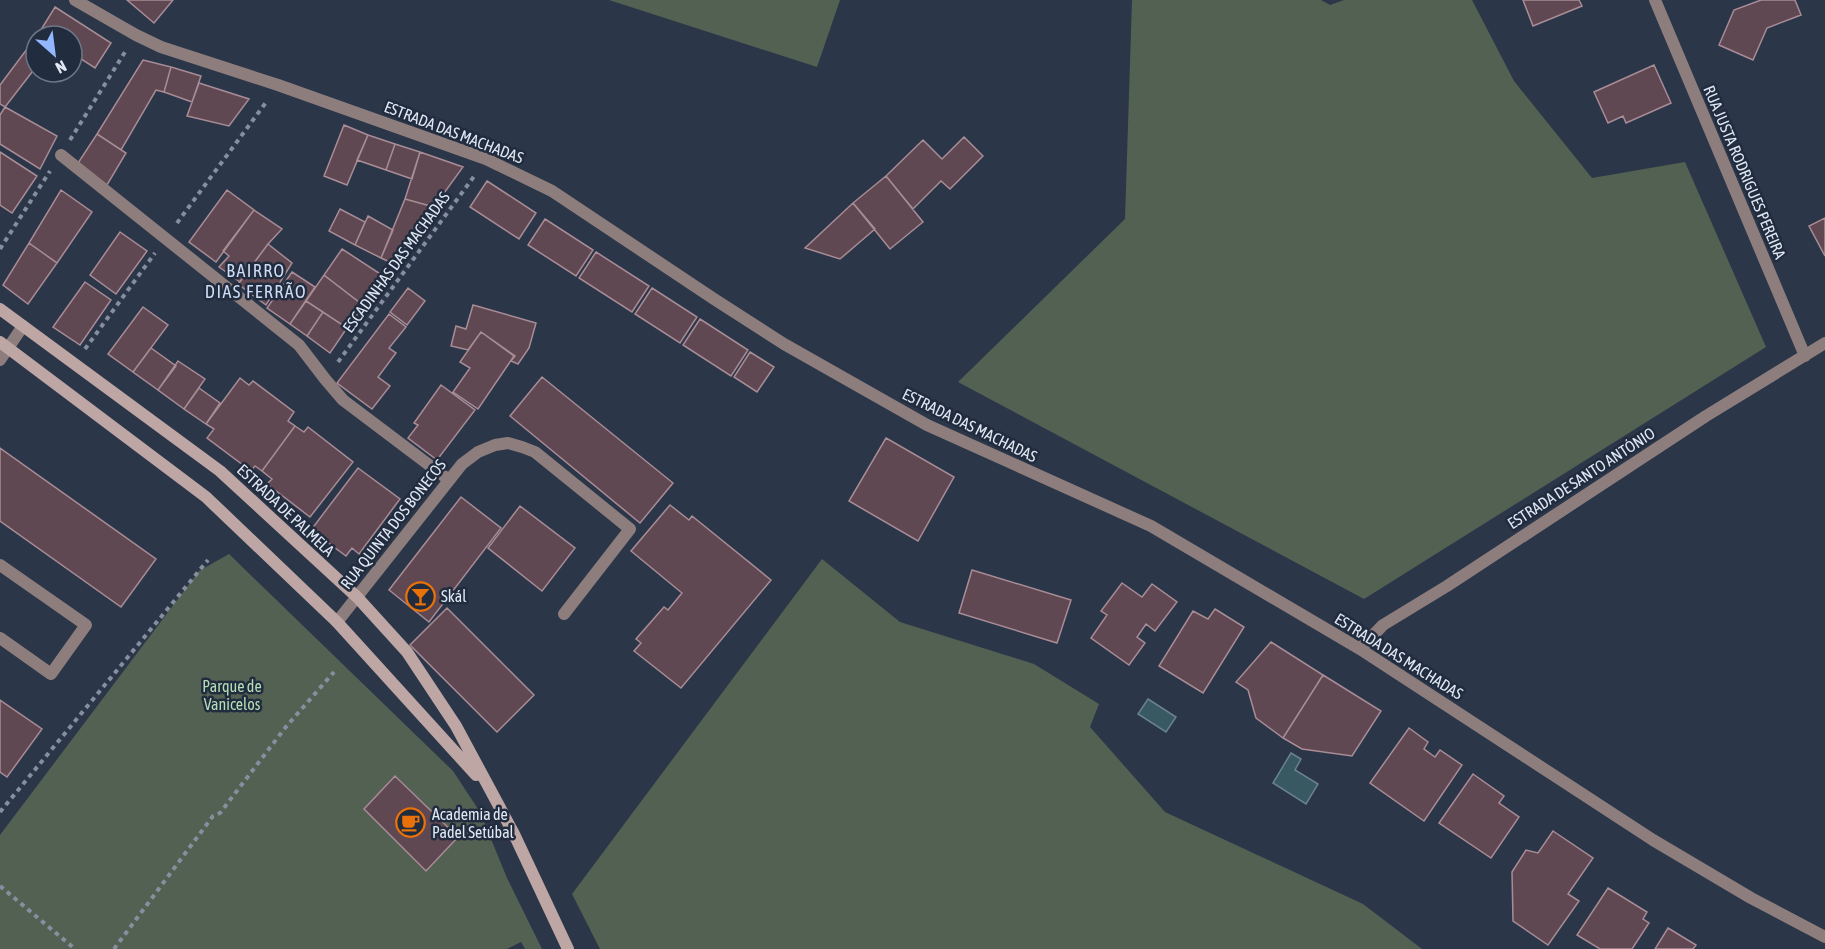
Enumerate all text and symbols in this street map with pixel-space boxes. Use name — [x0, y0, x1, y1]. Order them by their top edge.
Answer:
north arrow — [24, 24, 84, 84]
text: N — [53, 57, 69, 77]
street label: RUA JUSTA RODRIGUES PEREIRA — [1700, 83, 1790, 261]
street label: ESTRADA DAS MACHADAS — [382, 97, 526, 167]
street label: ESCADINHAS DAS MACHADAS — [339, 188, 453, 336]
district label: BAIRRO DIAS FERRÃO — [205, 260, 307, 302]
street label: ESTRADA DAS MACHADAS — [900, 385, 1040, 466]
street label: ESTRADA DE SANTO ANTÓNIO — [1504, 424, 1658, 532]
street label: RUA QUINTA DOS BONECOS — [337, 455, 449, 592]
street label: ESTRADA DE PALMELA — [234, 460, 338, 560]
bar icon: Skál — [404, 580, 436, 612]
place label: Skál — [441, 587, 467, 605]
street label: ESTRADA DAS MACHADAS — [1332, 609, 1467, 703]
park label: Parque de Vanicelos — [202, 677, 262, 713]
place label: Academia de Padel Setúbal — [432, 805, 515, 841]
cafe icon: Academia de Padel Setúbal — [395, 807, 427, 839]

